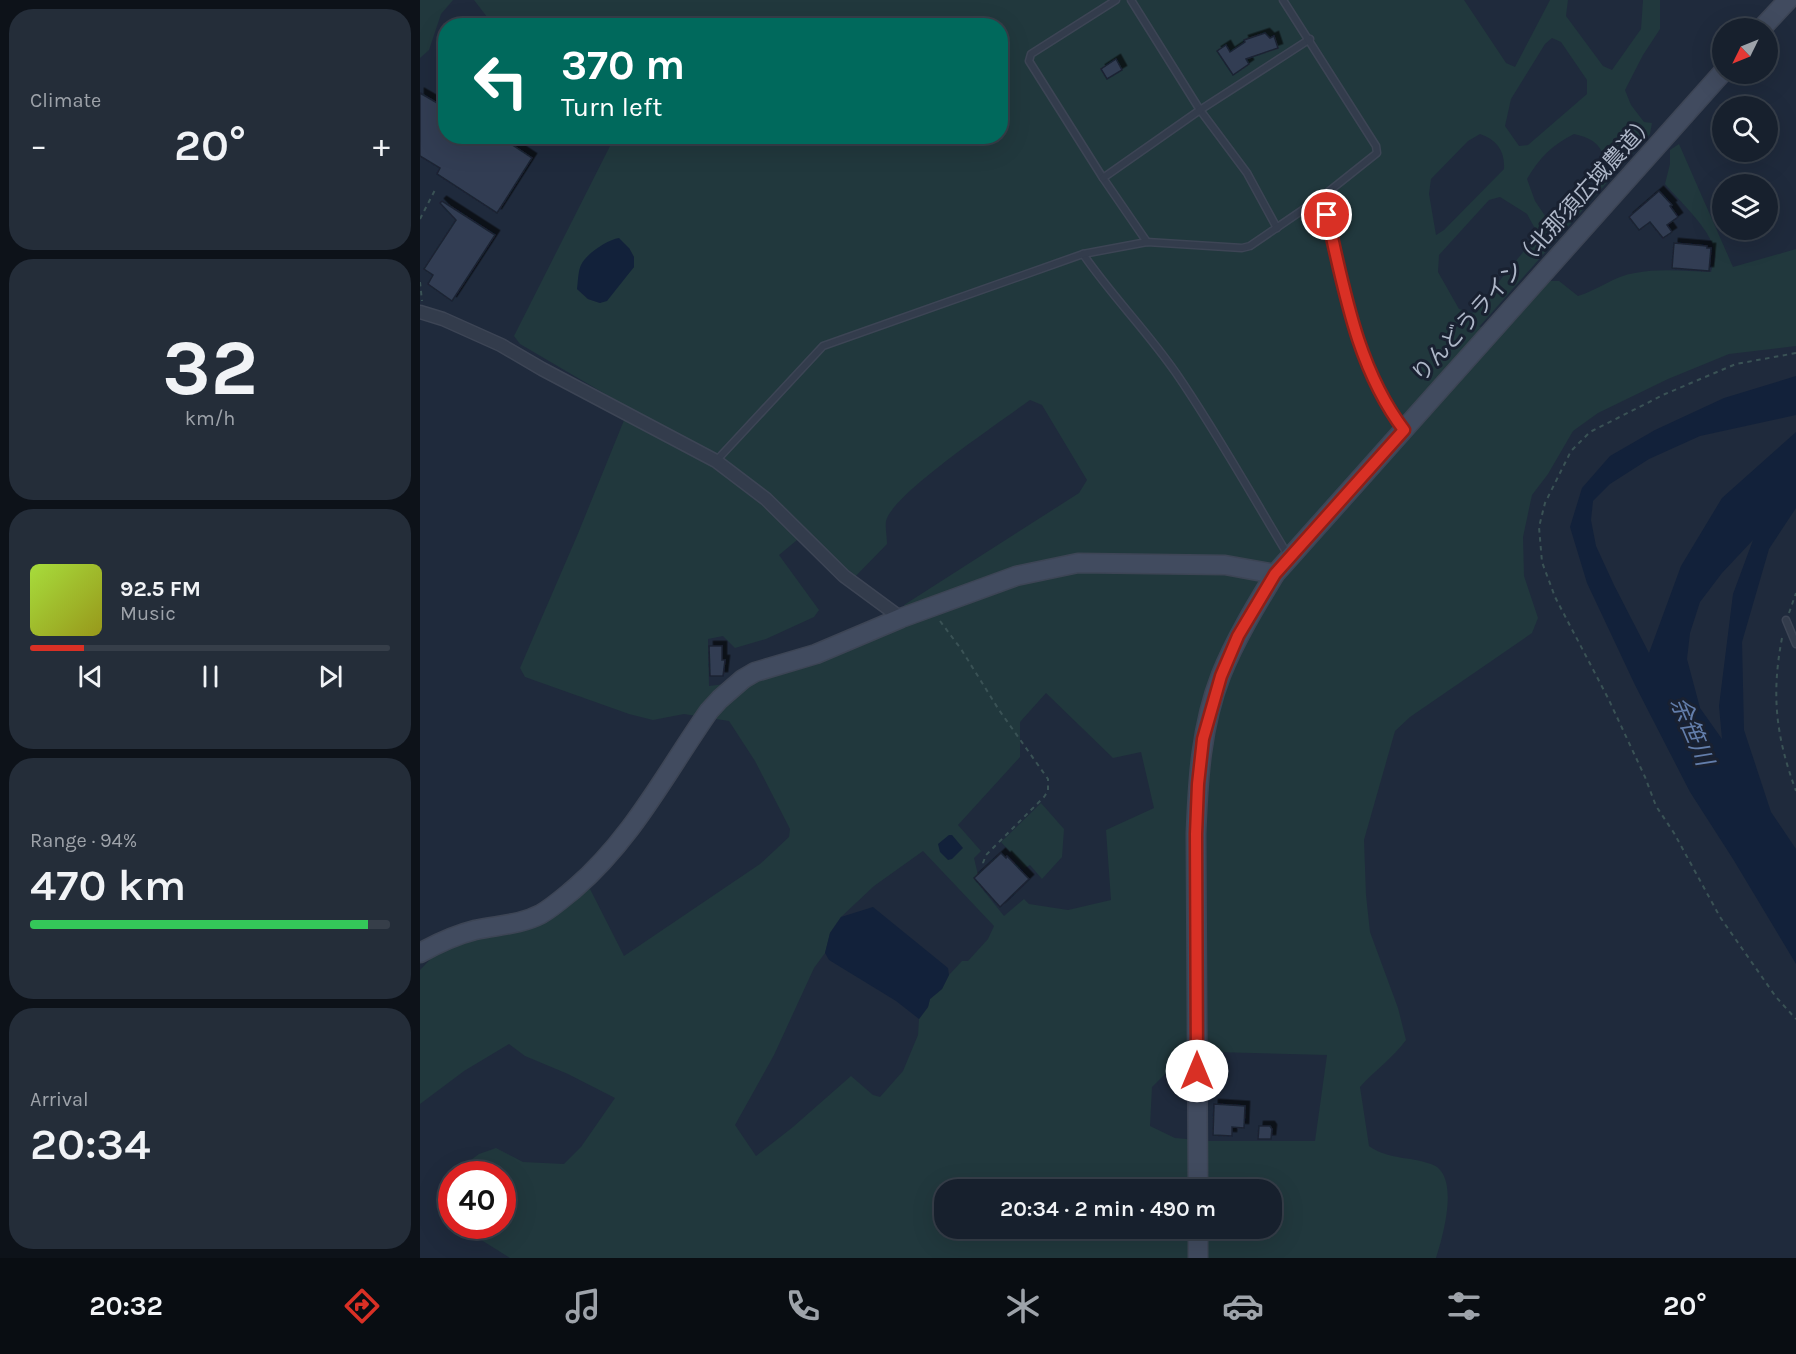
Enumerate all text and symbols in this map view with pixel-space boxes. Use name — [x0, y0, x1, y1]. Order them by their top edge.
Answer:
north arrow — [1712, 18, 1778, 84]
map controls — [1712, 18, 1778, 240]
text: 370 m — [561, 40, 685, 90]
icon: left — [462, 42, 540, 120]
text: Climate — [30, 89, 101, 112]
text: Turn left — [561, 91, 662, 123]
button: search — [1712, 96, 1778, 162]
street label: りんどうライン（北那須広域農道） — [1407, 109, 1661, 387]
text: 20° — [174, 119, 246, 171]
text: − — [30, 126, 47, 164]
text: + — [373, 126, 390, 164]
button: layers — [1712, 174, 1778, 240]
pin — [1301, 189, 1352, 240]
icon: arrive — [1310, 198, 1343, 231]
text: 32 — [162, 322, 258, 414]
text: km/h — [185, 407, 235, 430]
text: 92.5 FM — [120, 576, 201, 602]
text: Music — [120, 602, 176, 625]
icon: previous — [74, 660, 107, 693]
icon: pause — [194, 660, 227, 693]
icon: next — [314, 660, 347, 693]
water label: 余笹川 — [1665, 692, 1720, 772]
text: Range · 94% — [30, 829, 137, 852]
text: 470 km — [30, 859, 186, 911]
position arrow — [1165, 1039, 1229, 1103]
text: Arrival — [30, 1088, 89, 1111]
text: 20:34 — [30, 1118, 151, 1170]
speed limit sign: 40 — [438, 1161, 516, 1239]
text: 20:34 · 2 min · 490 m — [1000, 1196, 1216, 1222]
icon: directions — [341, 1285, 383, 1327]
icon: music — [562, 1285, 604, 1327]
icon: phone — [782, 1285, 824, 1327]
icon: climate — [1002, 1285, 1044, 1327]
icon: car — [1222, 1285, 1264, 1327]
icon: filters — [1443, 1285, 1485, 1327]
text: 20:32 — [89, 1290, 163, 1322]
text: 20° — [1663, 1290, 1707, 1322]

